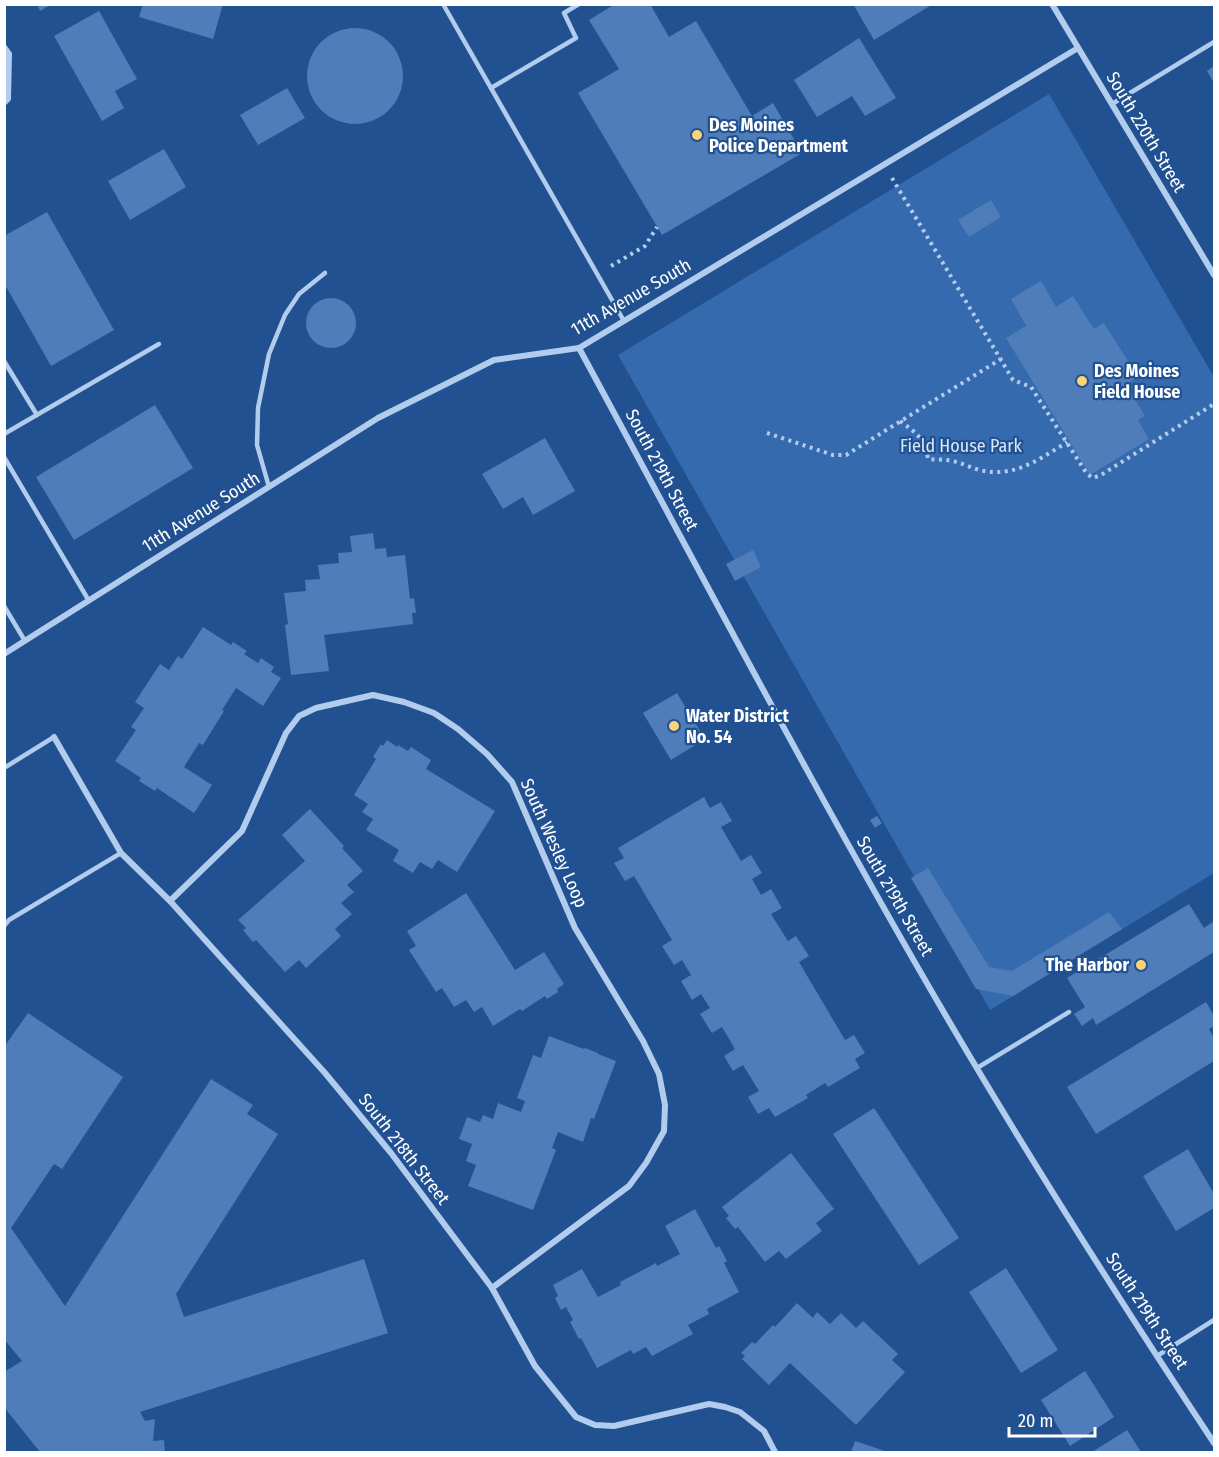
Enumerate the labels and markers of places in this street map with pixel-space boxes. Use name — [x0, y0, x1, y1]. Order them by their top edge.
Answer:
place label: Des Moines Police Department — [709, 114, 848, 157]
marker: Des Moines Police Department — [690, 128, 704, 142]
place label: Des Moines Field House — [1094, 360, 1181, 403]
marker: Des Moines Field House — [1075, 374, 1089, 388]
place label: Water District No. 54 — [686, 705, 789, 748]
marker: Water District No. 54 — [667, 719, 681, 733]
place label: The Harbor — [1046, 954, 1129, 976]
marker: The Harbor — [1134, 958, 1148, 972]

